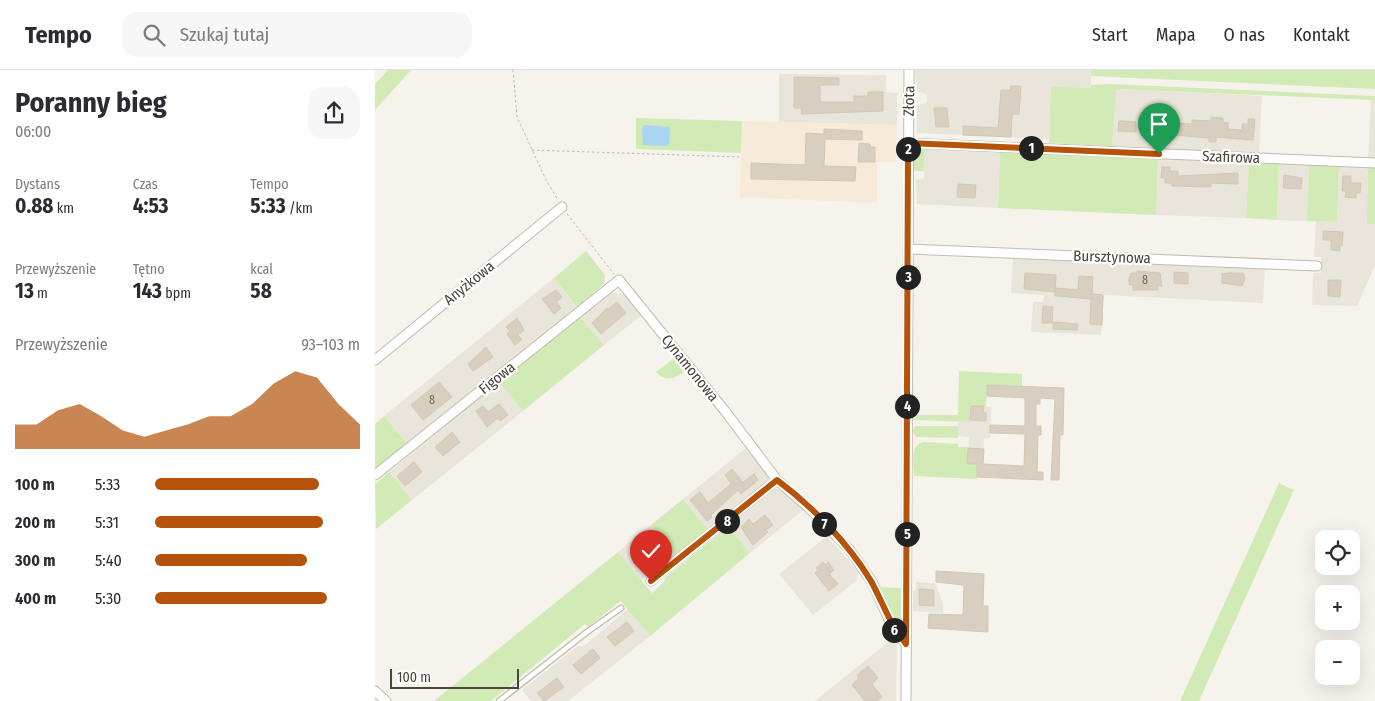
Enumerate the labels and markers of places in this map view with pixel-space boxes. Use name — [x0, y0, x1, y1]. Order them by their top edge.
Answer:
pin — [1138, 103, 1180, 154]
pin: 2 — [895, 136, 921, 162]
pin: 1 — [1019, 136, 1043, 160]
pin: 3 — [895, 264, 921, 290]
pin: 4 — [895, 394, 919, 418]
pin: 8 — [715, 508, 739, 534]
pin: 7 — [811, 512, 837, 536]
pin: 5 — [895, 522, 919, 546]
pin — [630, 530, 672, 581]
pin: 6 — [881, 618, 907, 642]

